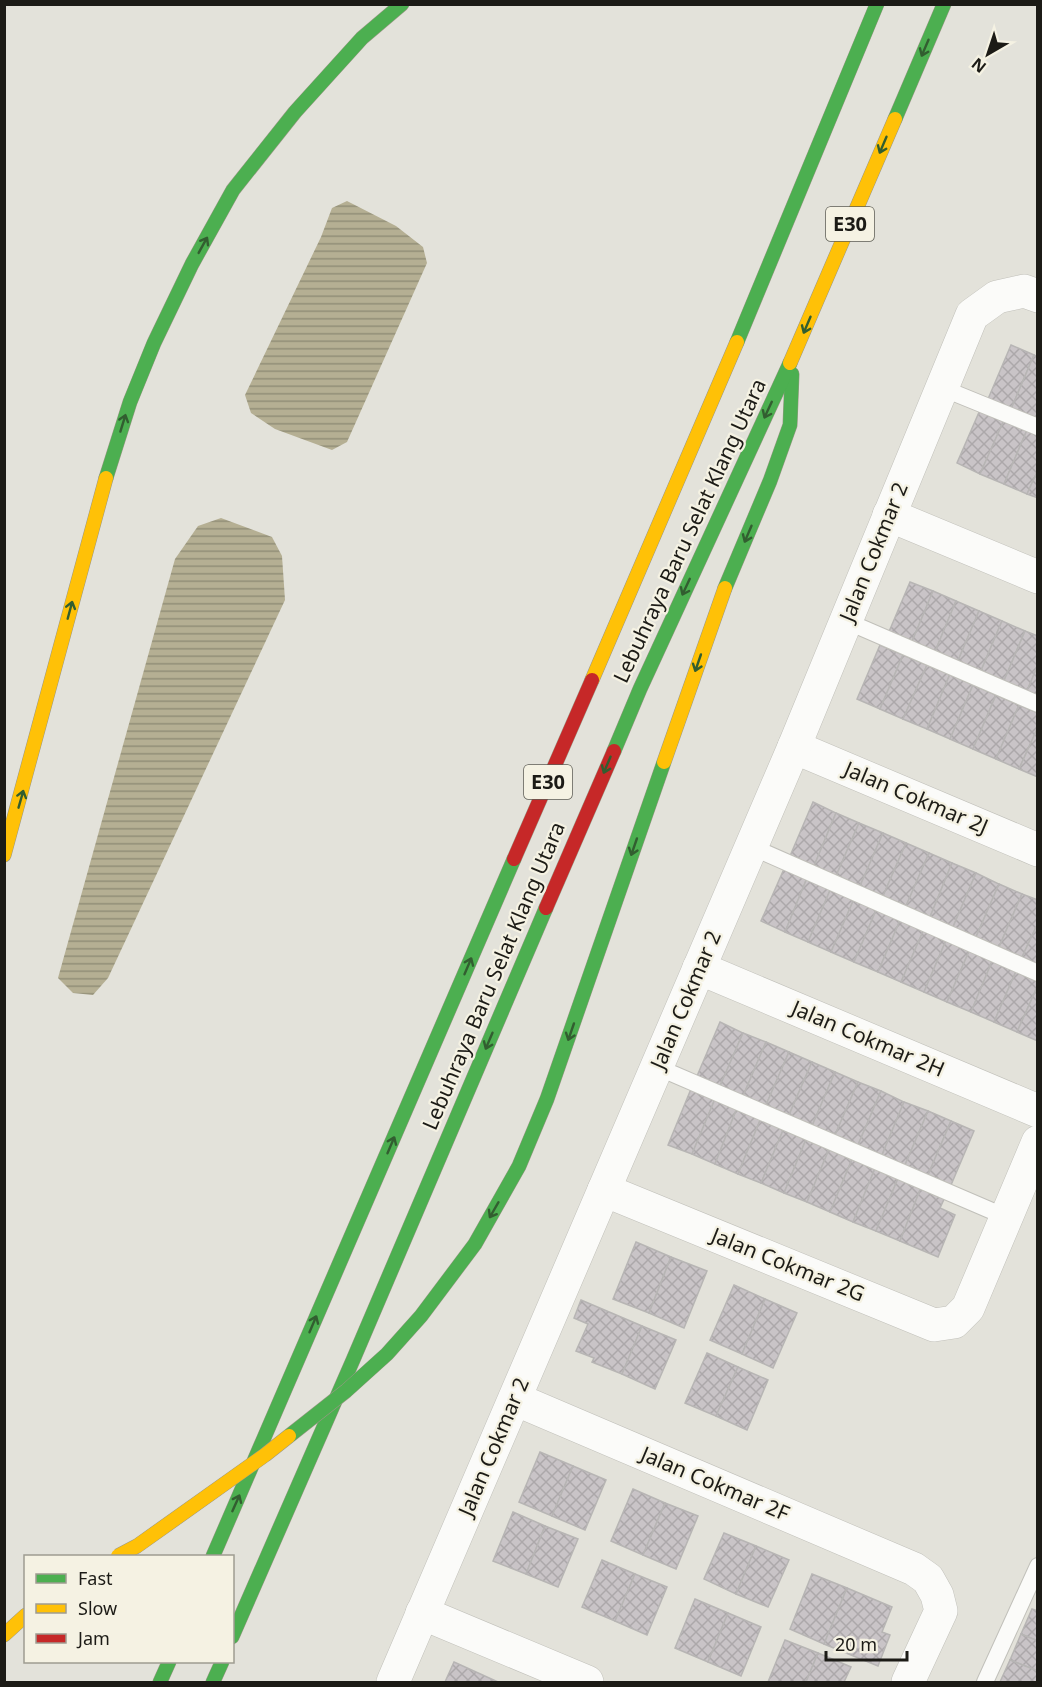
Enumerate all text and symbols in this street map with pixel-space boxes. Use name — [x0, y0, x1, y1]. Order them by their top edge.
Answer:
north arrow — [958, 24, 1018, 84]
one-way arrow — [919, 38, 930, 57]
text: N — [967, 53, 991, 78]
one-way arrow — [877, 136, 888, 154]
road number: E30 — [826, 207, 874, 241]
one-way arrow — [197, 237, 209, 254]
one-way arrow — [801, 315, 812, 333]
street label: Lebuhraya Baru Selat Klang Utara — [606, 374, 772, 687]
one-way arrow — [762, 401, 774, 419]
one-way arrow — [118, 414, 129, 433]
street label: Jalan Cokmar 2 — [832, 478, 914, 627]
one-way arrow — [741, 525, 753, 543]
one-way arrow — [680, 578, 692, 596]
one-way arrow — [65, 601, 76, 620]
one-way arrow — [692, 653, 703, 672]
street label: Jalan Cokmar 2J — [838, 753, 993, 840]
one-way arrow — [601, 756, 612, 774]
road number: E30 — [524, 765, 572, 799]
one-way arrow — [15, 790, 27, 809]
street label: Lebuhraya Baru Selat Klang Utara — [415, 817, 571, 1134]
one-way arrow — [627, 837, 638, 856]
street label: Jalan Cokmar 2 — [643, 926, 727, 1075]
one-way arrow — [463, 957, 474, 976]
street label: Jalan Cokmar 2H — [786, 992, 949, 1083]
one-way arrow — [565, 1022, 576, 1041]
one-way arrow — [483, 1032, 494, 1050]
one-way arrow — [386, 1136, 397, 1155]
one-way arrow — [488, 1201, 499, 1219]
street label: Jalan Cokmar 2G — [706, 1220, 869, 1308]
one-way arrow — [309, 1315, 320, 1333]
street label: Jalan Cokmar 2 — [451, 1373, 535, 1522]
street label: Jalan Cokmar 2F — [635, 1438, 794, 1527]
one-way arrow — [231, 1494, 242, 1512]
legend — [24, 1555, 234, 1663]
text: Fast — [78, 1566, 113, 1590]
text: Slow — [78, 1596, 117, 1620]
scale bar — [826, 1624, 907, 1662]
text: Jam — [76, 1626, 110, 1650]
text: 20 m — [835, 1632, 877, 1656]

